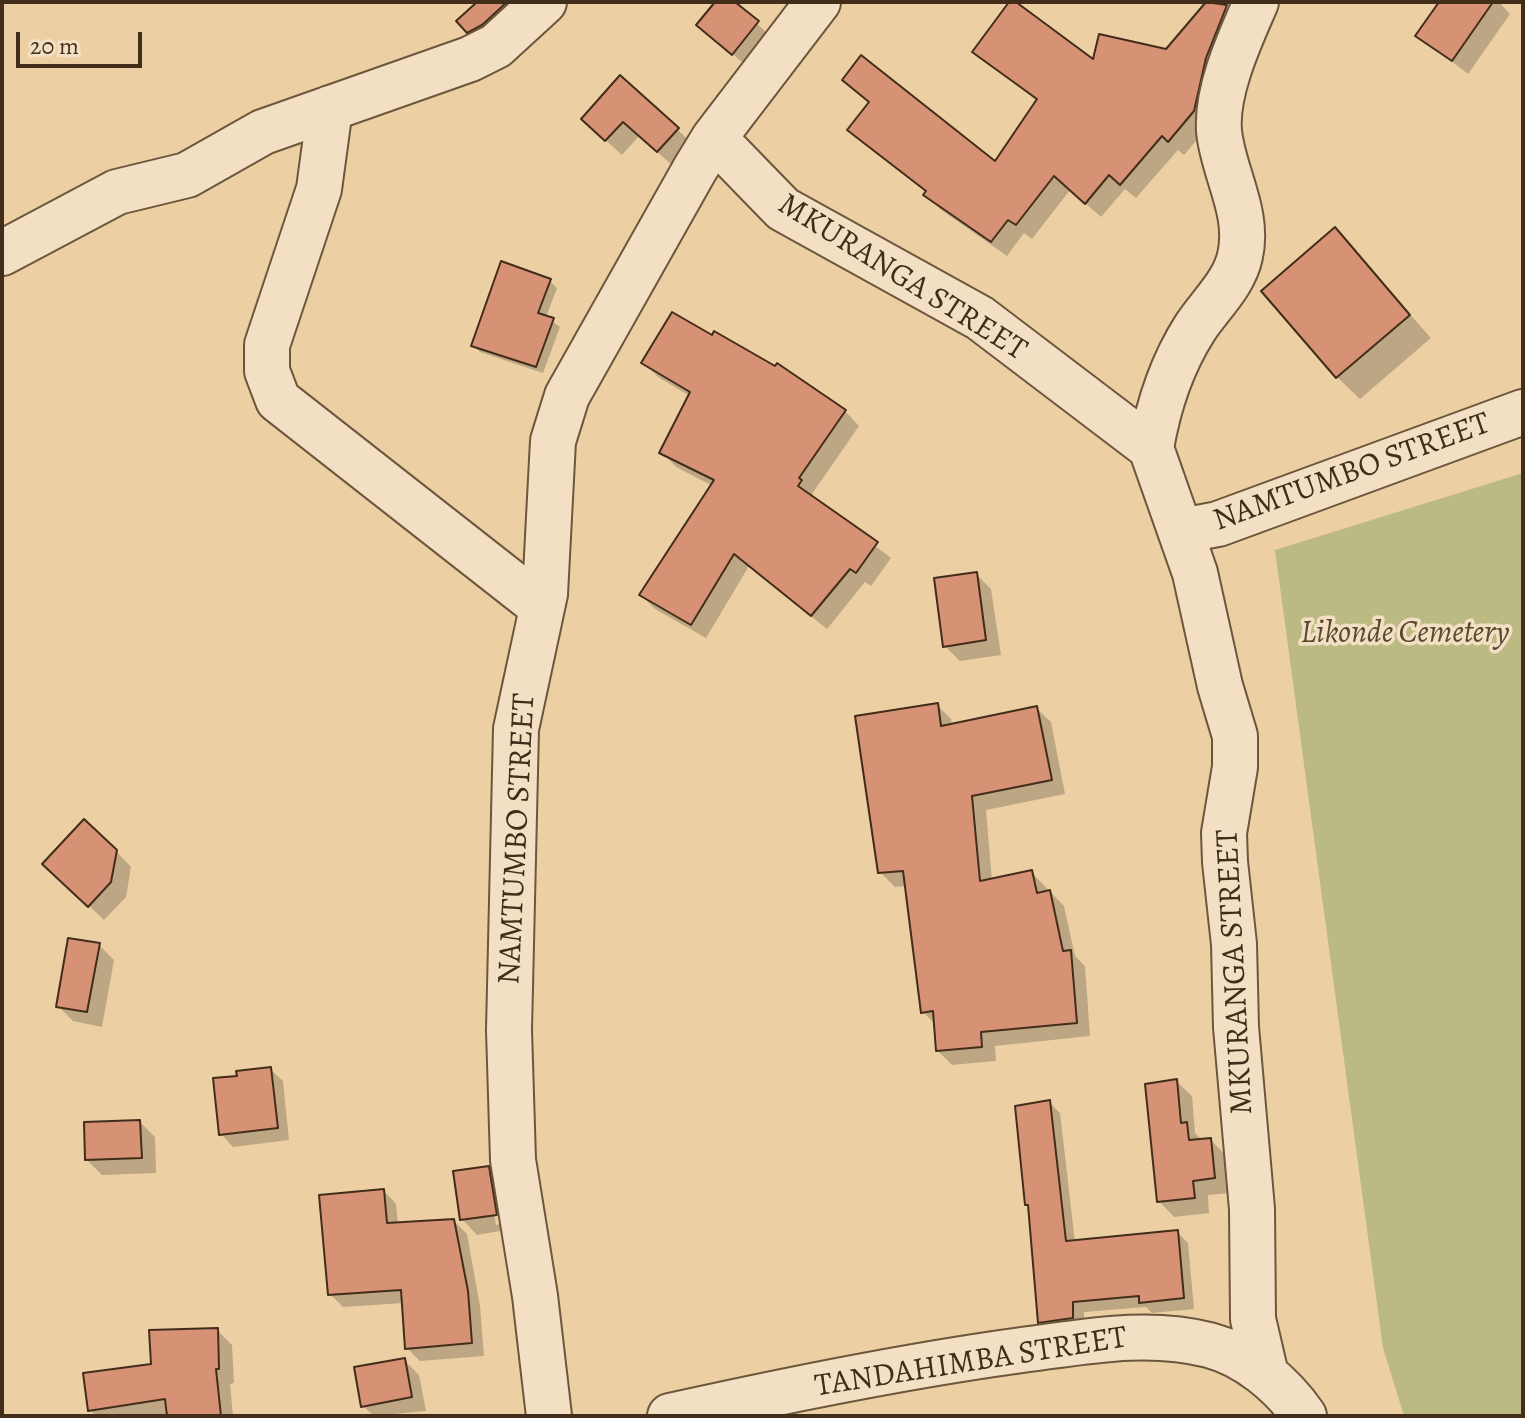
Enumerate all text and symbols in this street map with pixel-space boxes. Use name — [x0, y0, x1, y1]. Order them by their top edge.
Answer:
scale bar — [20, 16, 146, 66]
text: 20 m — [30, 30, 79, 62]
street label: MKURANGA STREET — [771, 186, 1033, 370]
street label: NAMTUMBO STREET — [1209, 405, 1495, 541]
park label: Likonde Cemetery — [1300, 615, 1510, 653]
street label: NAMTUMBO STREET — [491, 692, 545, 986]
street label: MKURANGA STREET — [1209, 828, 1263, 1116]
street label: TANDAHIMBA STREET — [812, 1319, 1130, 1407]

